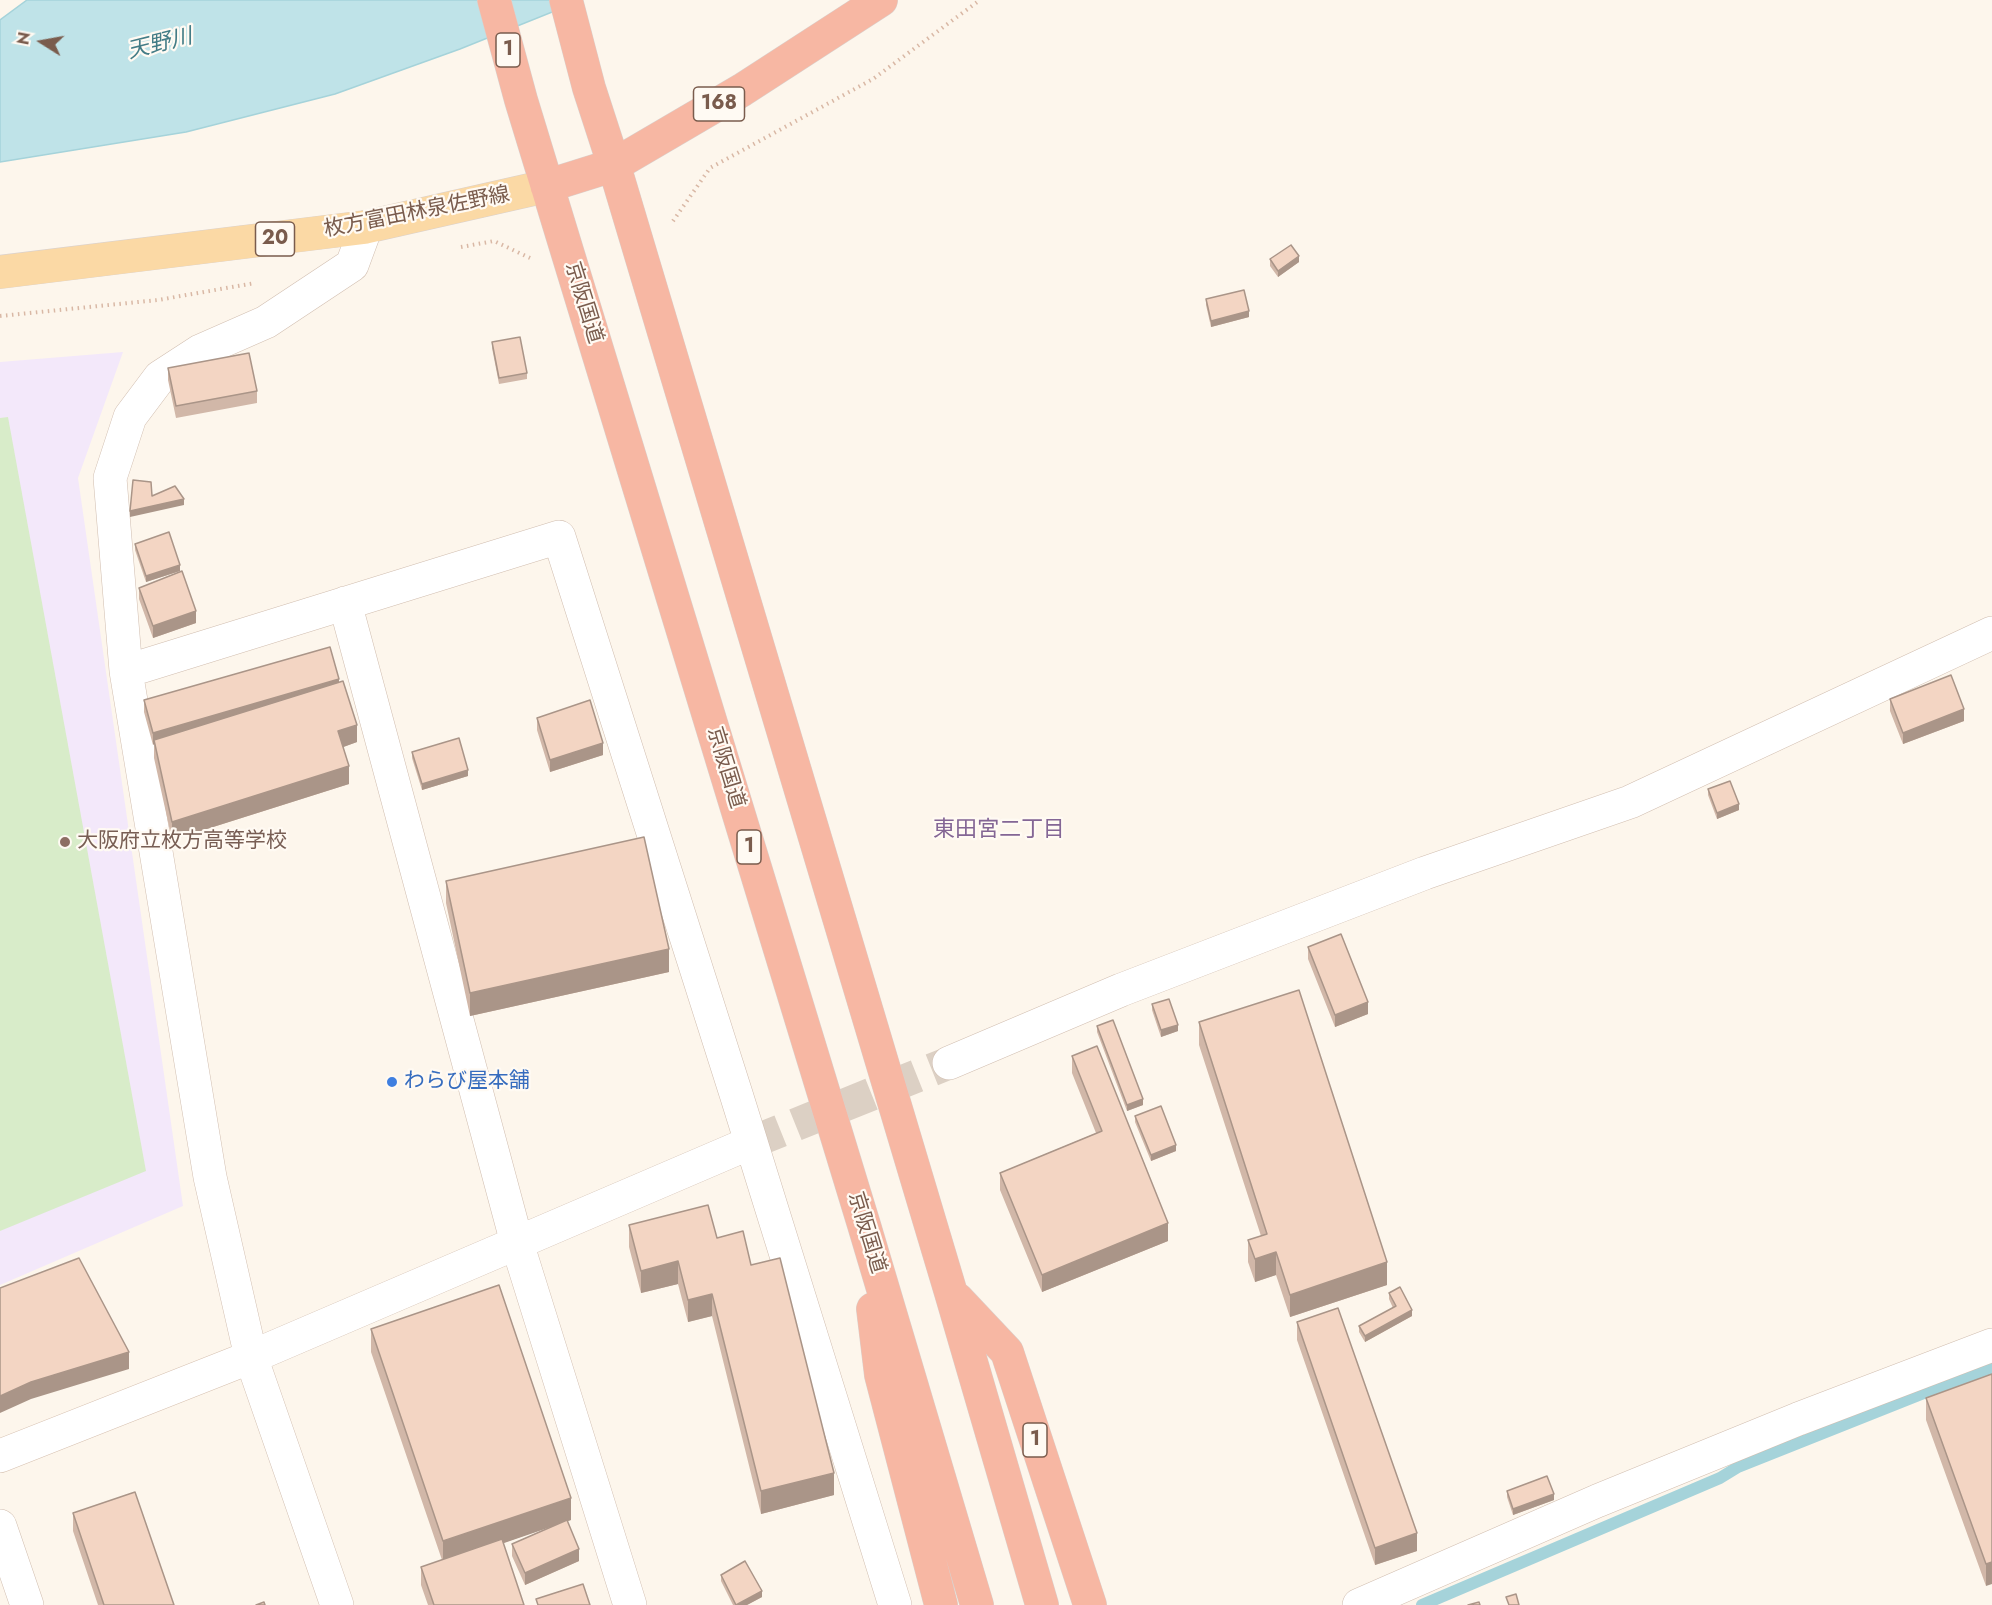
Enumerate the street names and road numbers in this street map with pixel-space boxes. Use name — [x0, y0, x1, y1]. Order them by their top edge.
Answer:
road number: 1 — [496, 33, 520, 67]
road number: 168 — [694, 87, 744, 121]
street label: 枚方富田林泉佐野線 — [322, 183, 512, 243]
road number: 20 — [256, 222, 294, 256]
street label: 京阪国道 — [559, 259, 607, 347]
street label: 京阪国道 — [701, 724, 749, 812]
road number: 1 — [737, 830, 761, 864]
street label: 京阪国道 — [842, 1189, 890, 1277]
road number: 1 — [1023, 1423, 1047, 1457]

